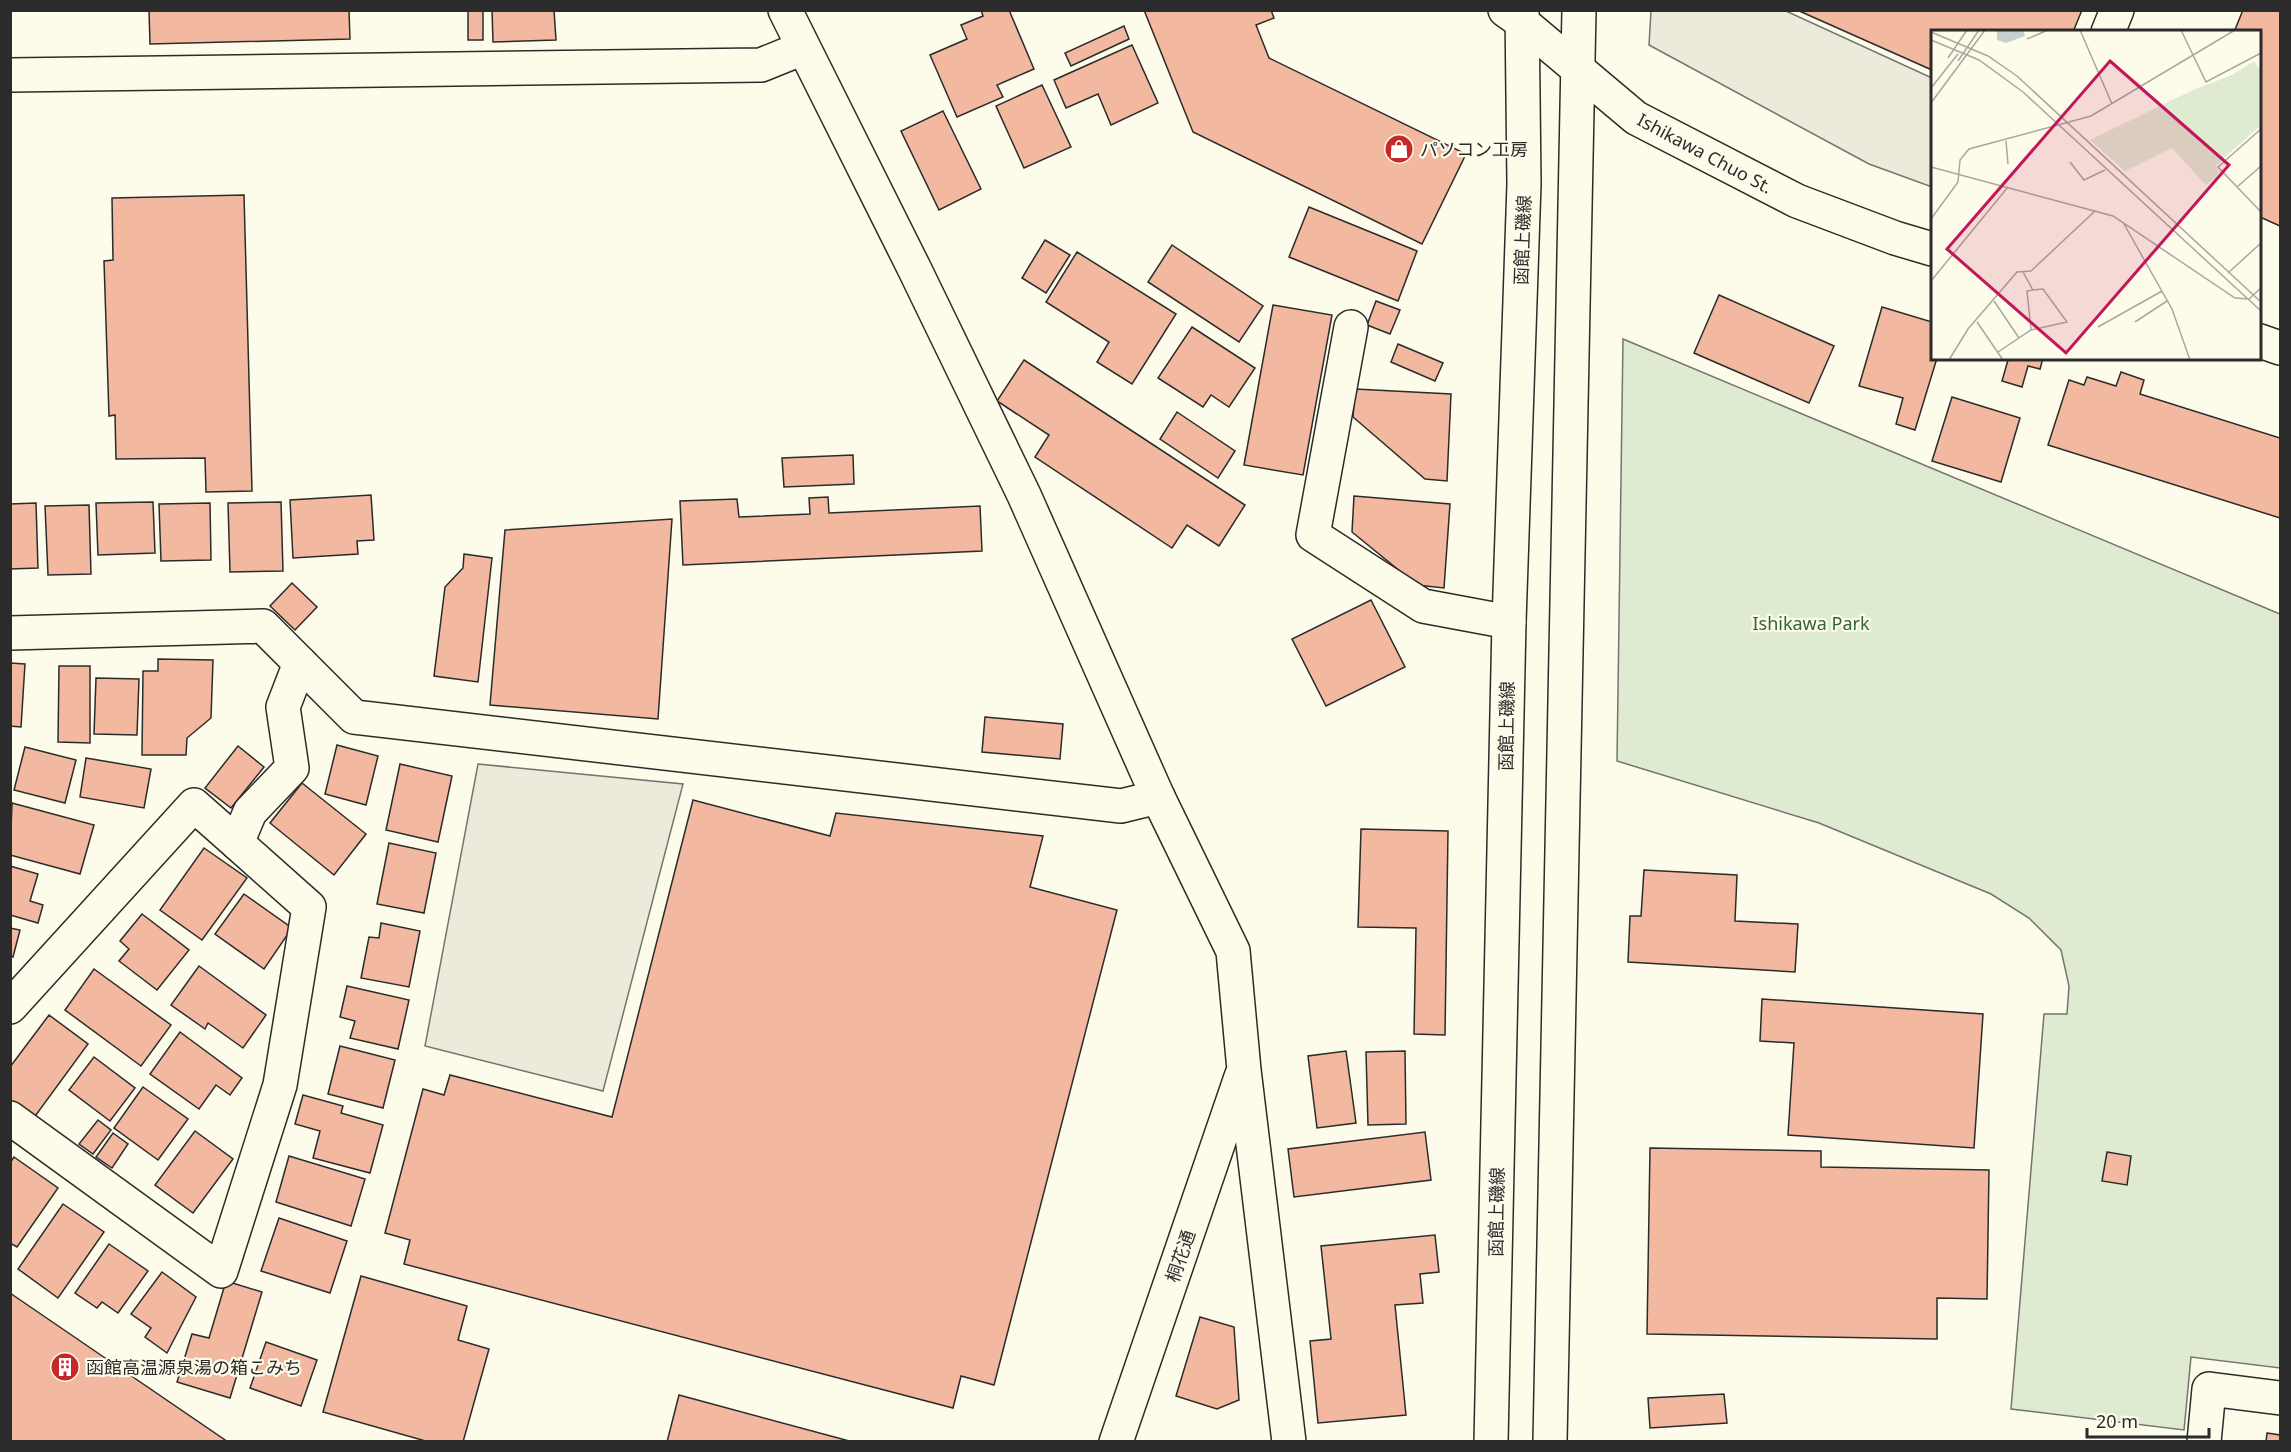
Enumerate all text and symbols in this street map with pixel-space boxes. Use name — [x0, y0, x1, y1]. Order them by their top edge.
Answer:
inset map — [1931, 30, 2261, 360]
street label: Ishikawa Chuo St. — [1633, 107, 1777, 199]
shop icon: パソコン工房 — [1383, 133, 1415, 165]
place label: パソコン工房 — [1420, 137, 1528, 161]
street label: 函館上磯線 — [1508, 195, 1536, 285]
park label: Ishikawa Park — [1752, 611, 1870, 635]
street label: 函館上磯線 — [1493, 681, 1519, 771]
street label: 函館上磯線 — [1483, 1167, 1509, 1257]
street label: 桐花通 — [1160, 1227, 1200, 1285]
building icon: 函館高温源泉湯の箱こみち — [49, 1351, 81, 1383]
place label: 函館高温源泉湯の箱こみち — [86, 1355, 302, 1379]
scale bar — [2087, 1401, 2208, 1439]
text: 20 m — [2096, 1409, 2138, 1433]

